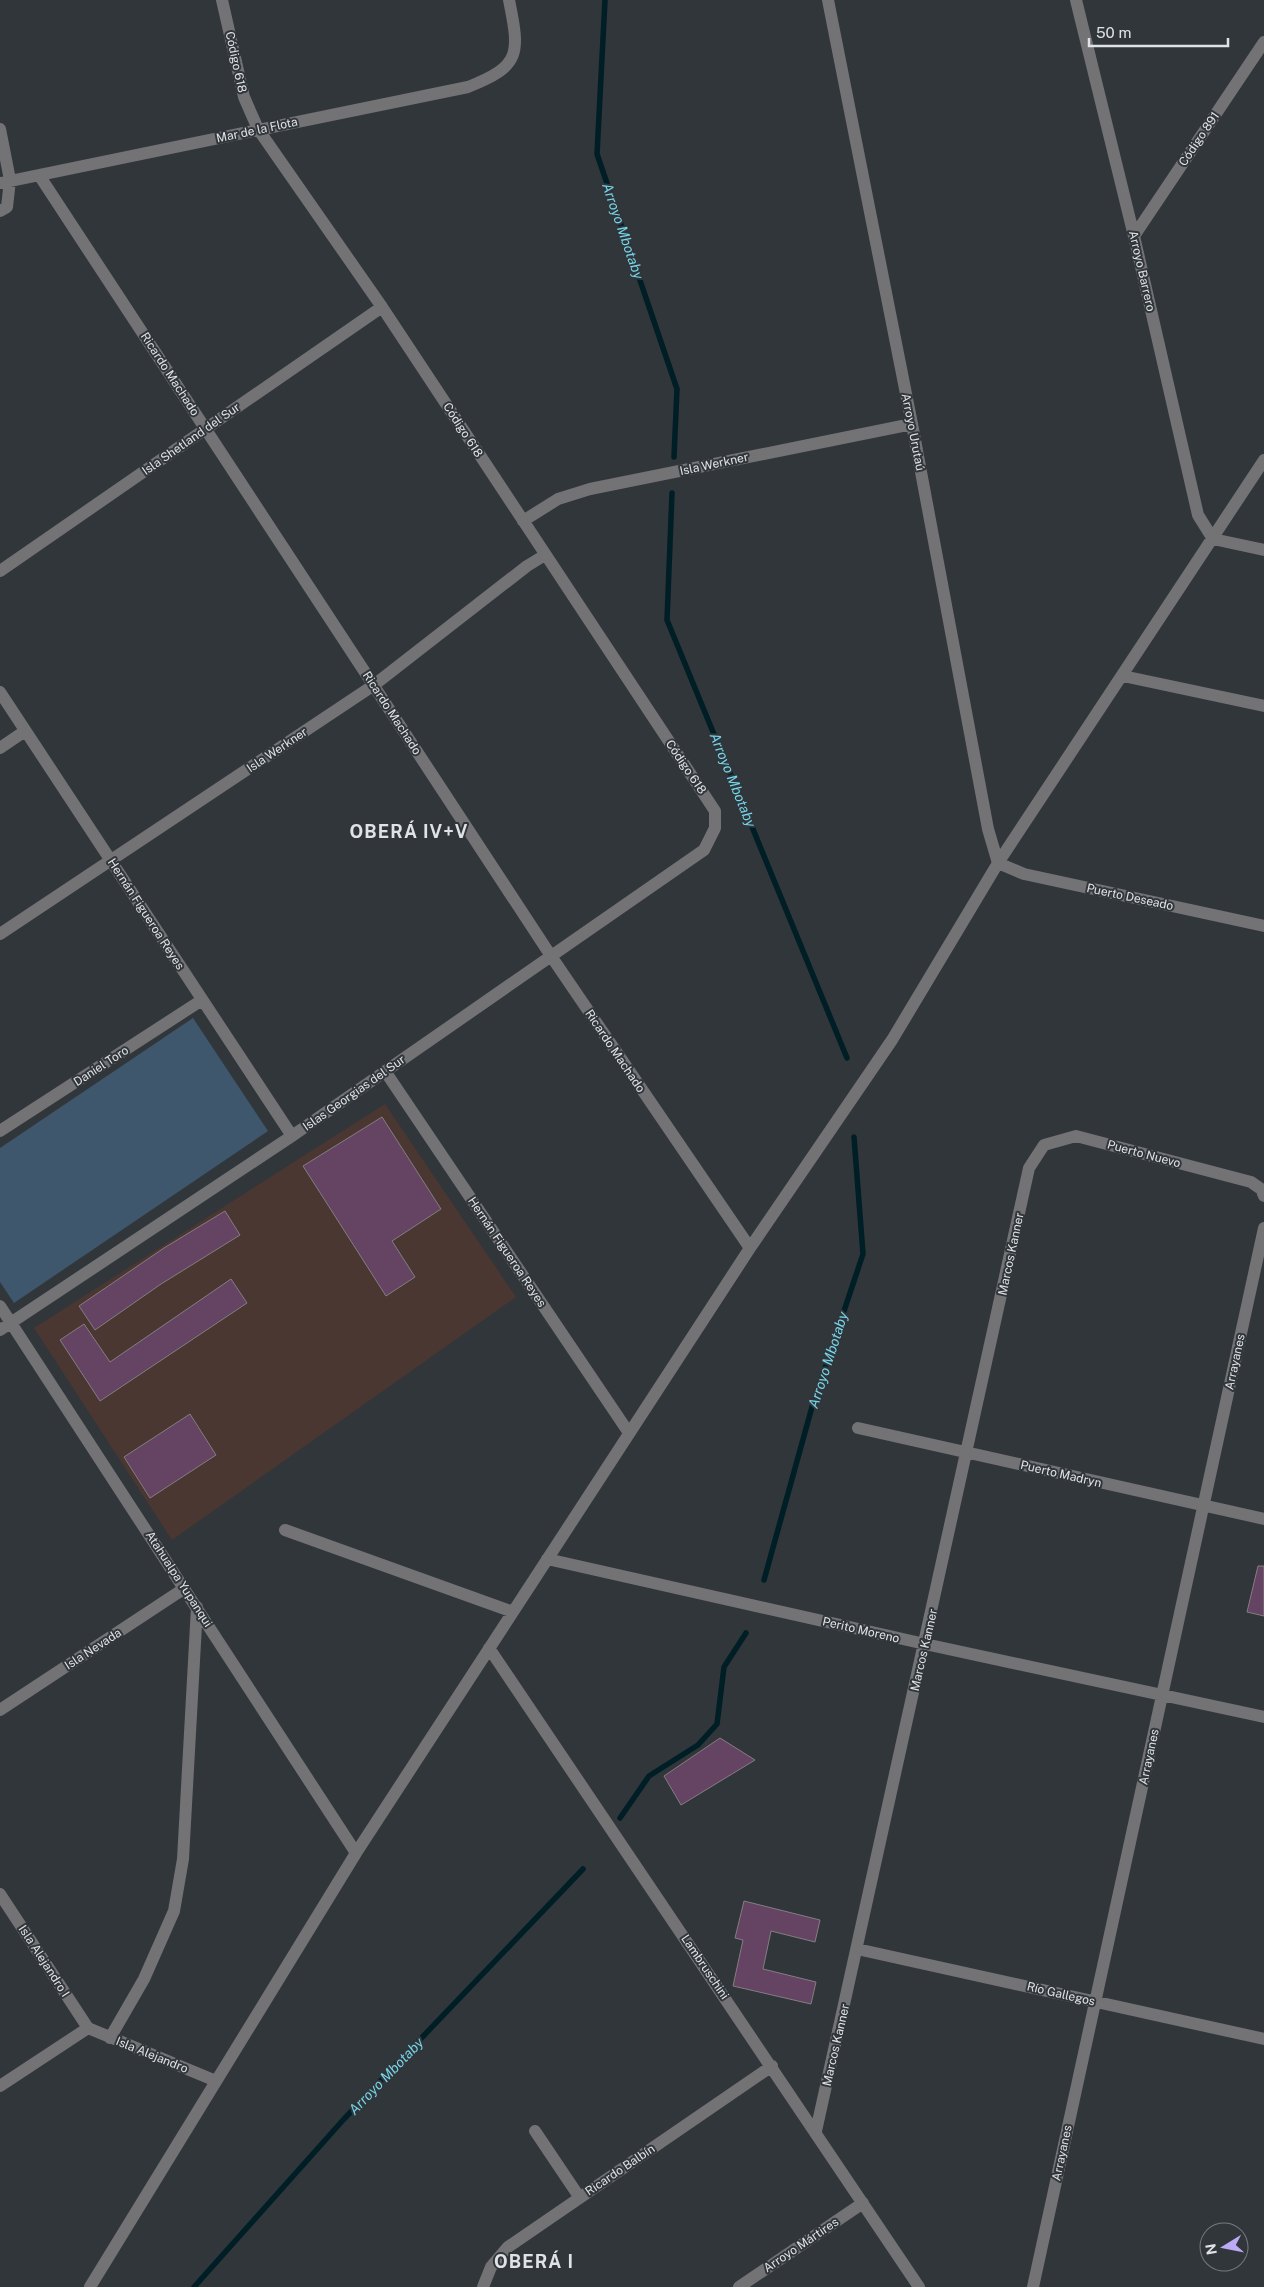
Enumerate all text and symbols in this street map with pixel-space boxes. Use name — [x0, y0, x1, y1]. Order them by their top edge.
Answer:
scale bar — [1089, 15, 1228, 47]
text: 50 m — [1096, 24, 1131, 41]
street label: Código 618 — [223, 30, 249, 94]
street label: Código 891 — [1176, 109, 1222, 169]
street label: Mar de la Flota — [215, 115, 299, 145]
water label: Arroyo Mbotaby — [599, 181, 647, 282]
street label: Arroyo Barrero — [1126, 229, 1158, 313]
street label: Ricardo Machado — [138, 330, 202, 419]
street label: Arroyo Urutaú — [899, 392, 927, 472]
street label: Isla Shetland del Sur — [139, 400, 243, 478]
street label: Código 618 — [440, 400, 486, 460]
street label: Isla Werkner — [678, 450, 750, 478]
street label: Ricardo Machado — [360, 669, 424, 758]
street label: Isla Werkner — [244, 724, 310, 775]
water label: Arroyo Mbotaby — [707, 730, 760, 830]
street label: Código 618 — [663, 737, 709, 797]
district label: OBERÁ IV+V — [350, 820, 468, 842]
street label: Hernán Figueroa Reyes — [105, 856, 187, 972]
street label: Puerto Deseado — [1085, 881, 1175, 913]
street label: Ricardo Machado — [582, 1007, 648, 1095]
street label: Daniel Toro — [71, 1043, 131, 1089]
street label: Islas Georgias del Sur — [300, 1052, 408, 1134]
street label: Puerto Nuevo — [1106, 1137, 1182, 1171]
street label: Hernán Figueroa Reyes — [465, 1194, 549, 1310]
street label: Marcos Kanner — [995, 1211, 1027, 1297]
water label: Arroyo Mbotaby — [805, 1309, 851, 1410]
street label: Arrayanes — [1222, 1333, 1248, 1391]
street label: Puerto Madryn — [1019, 1458, 1103, 1490]
street label: Atahualpa Yupanqui — [143, 1528, 215, 1630]
street label: Marcos Kanner — [908, 1607, 940, 1693]
street label: Perito Moreno — [821, 1614, 901, 1646]
street label: Isla Nevada — [62, 1626, 124, 1672]
street label: Arrayanes — [1136, 1728, 1162, 1786]
street label: Isla Alejandro I — [16, 1922, 72, 2000]
street label: Lambruschini — [678, 1932, 732, 2002]
street label: Río Gallegos — [1025, 1979, 1097, 2009]
street label: Marcos Kanner — [820, 2002, 852, 2088]
street label: Isla Alejandro — [114, 2034, 190, 2076]
water label: Arroyo Mbotaby — [345, 2034, 427, 2118]
street label: Arrayanes — [1049, 2124, 1075, 2182]
street label: Ricardo Balbín — [583, 2142, 657, 2198]
street label: Arroyo Mártires — [761, 2215, 841, 2275]
north arrow — [1199, 2222, 1249, 2272]
text: N — [1202, 2242, 1220, 2256]
district label: OBERÁ I — [494, 2250, 574, 2272]

